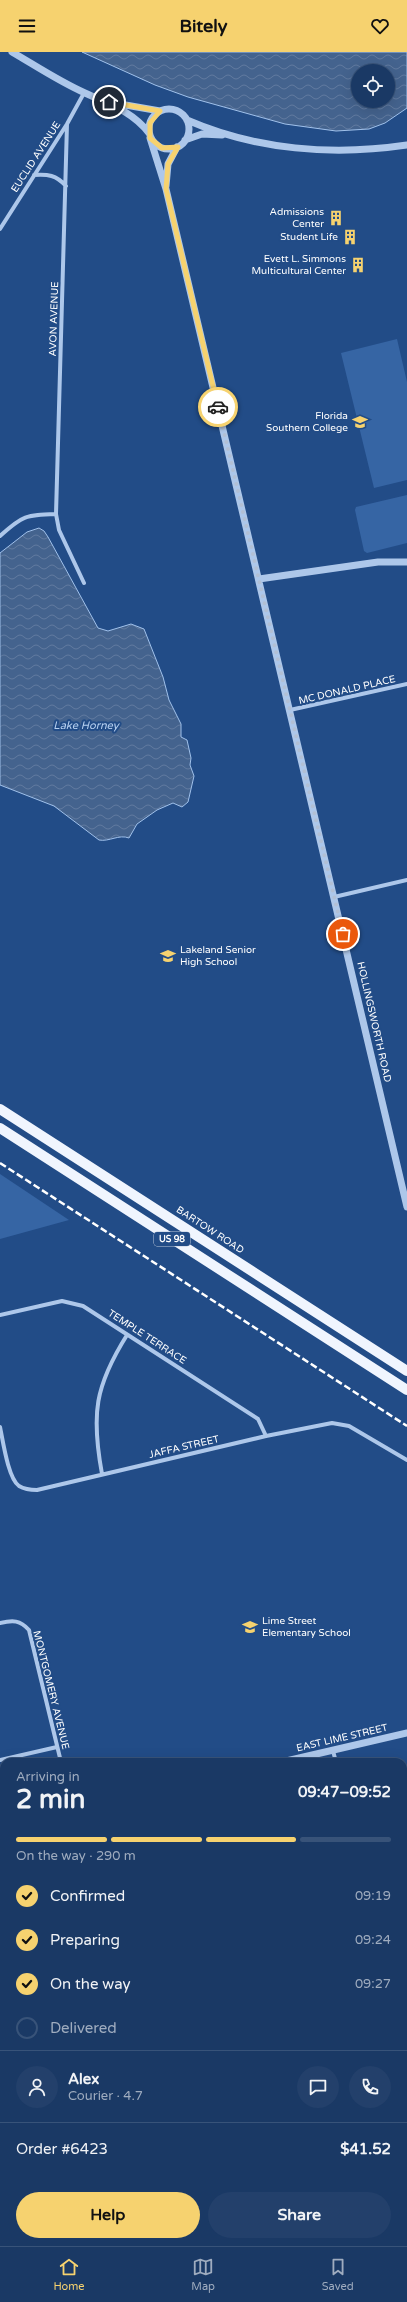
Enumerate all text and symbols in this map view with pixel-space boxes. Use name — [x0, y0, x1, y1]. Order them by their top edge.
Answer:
icon: menu — [16, 15, 38, 37]
text: Bitely — [180, 15, 227, 37]
icon: heart — [369, 15, 391, 37]
map controls — [351, 64, 395, 108]
button: locate — [351, 64, 395, 108]
pin — [92, 85, 126, 119]
icon: home — [98, 91, 120, 113]
street label: EUCLID AVENUE — [9, 119, 63, 195]
place label: Admissions Center — [270, 206, 324, 230]
building icon: Admissions Center — [327, 209, 345, 227]
building icon: Student Life — [341, 228, 359, 246]
place label: Student Life — [280, 231, 338, 243]
place label: Evett L. Simmons Multicultural Center — [252, 253, 346, 277]
building icon: Evett L. Simmons Multicultural Center — [349, 256, 367, 274]
street label: AVON AVENUE — [47, 281, 61, 357]
courier — [198, 387, 238, 427]
icon: car — [207, 396, 229, 418]
place label: Florida Southern College — [266, 410, 348, 434]
school or university icon: Florida Southern College — [351, 413, 369, 431]
street label: MC DONALD PLACE — [297, 673, 397, 707]
water label: Lake Horney — [53, 719, 120, 732]
pin — [326, 917, 360, 951]
icon: bag — [332, 923, 354, 945]
place label: Lakeland Senior High School — [180, 944, 256, 968]
school or university icon: Lakeland Senior High School — [159, 947, 177, 965]
street label: HOLLINGSWORTH ROAD — [354, 961, 394, 1083]
street label: BARTOW ROAD — [174, 1204, 246, 1256]
road number: US 98 — [154, 1232, 190, 1246]
street label: TEMPLE TERRACE — [106, 1307, 188, 1367]
street label: JAFFA STREET — [148, 1433, 220, 1461]
place label: Lime Street Elementary School — [262, 1615, 351, 1639]
school or university icon: Lime Street Elementary School — [241, 1618, 259, 1636]
street label: MONTGOMERY AVENUE — [30, 1629, 72, 1751]
street label: EAST LIME STREET — [295, 1722, 389, 1754]
text: Arriving in — [16, 1769, 80, 1785]
text: 09:47–09:52 — [298, 1783, 391, 1801]
text: 2 min — [16, 1784, 85, 1815]
text: On the way · 290 m — [16, 1848, 136, 1864]
icon: check — [16, 1885, 38, 1907]
text: Confirmed — [50, 1887, 125, 1905]
text: 09:19 — [355, 1888, 391, 1904]
icon: check — [16, 1929, 38, 1951]
text: Preparing — [50, 1931, 120, 1949]
text: 09:24 — [355, 1932, 391, 1948]
icon: check — [16, 1973, 38, 1995]
text: On the way — [50, 1975, 130, 1993]
text: 09:27 — [355, 1976, 391, 1992]
text: Delivered — [50, 2019, 117, 2037]
button: person — [16, 2066, 58, 2108]
button: chat — [297, 2066, 339, 2108]
button: phone — [349, 2066, 391, 2108]
text: Alex — [68, 2070, 99, 2088]
text: Courier · 4.7 — [68, 2088, 143, 2104]
text: Order #6423 — [16, 2140, 108, 2158]
text: $41.52 — [340, 2140, 391, 2158]
button: Help — [16, 2192, 200, 2238]
button: Share — [208, 2192, 391, 2238]
tab: Home — [53, 2256, 85, 2293]
tab: Map — [191, 2256, 215, 2293]
tab: Saved — [322, 2256, 354, 2293]

